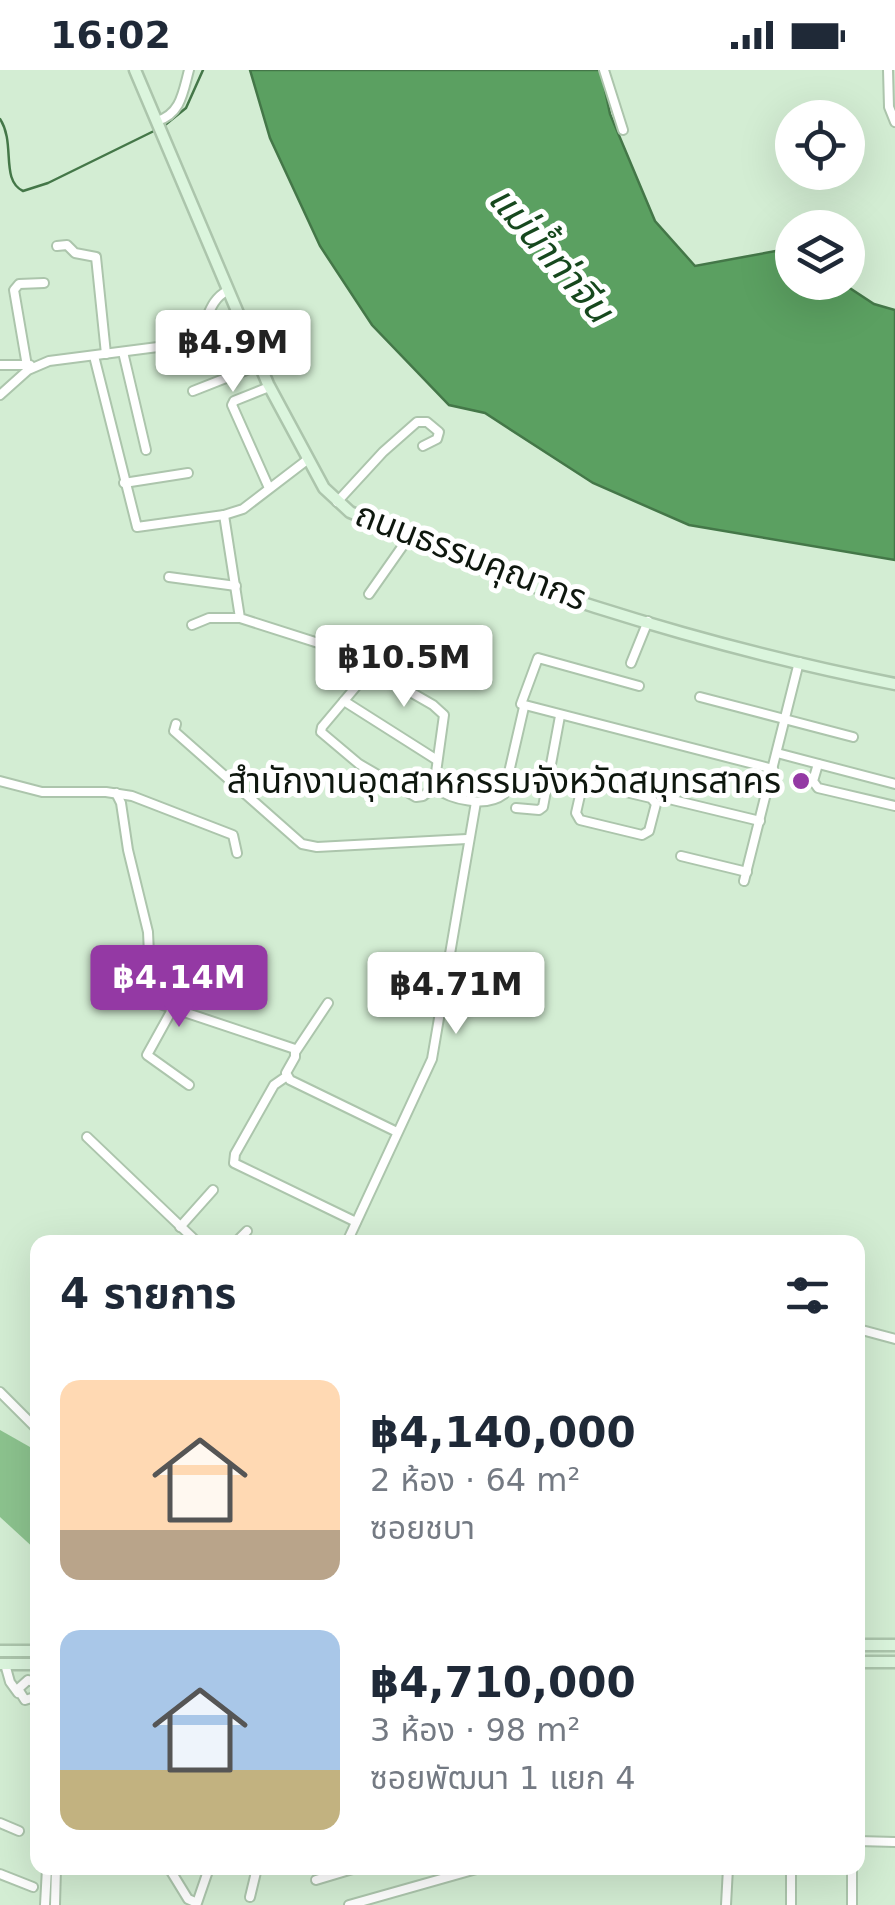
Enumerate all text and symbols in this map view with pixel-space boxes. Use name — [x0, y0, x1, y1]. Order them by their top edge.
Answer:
text: 16:02 — [50, 13, 171, 57]
map controls — [775, 100, 865, 300]
button: locate — [775, 100, 865, 190]
water label: แม่น้ำท่าจีน — [480, 174, 627, 333]
button: layers — [775, 210, 865, 300]
pin: ฿4.9M — [163, 310, 303, 395]
text: ฿4.9M — [178, 323, 288, 361]
street label: ถนนธรรมคุณากร — [349, 494, 592, 619]
pin: ฿10.5M — [323, 625, 485, 710]
text: ฿10.5M — [337, 638, 471, 676]
place label: สำนักงานอุตสาหกรรมจังหวัดสมุทรสาคร — [227, 761, 781, 802]
marker: สำนักงานอุตสาหกรรมจังหวัดสมุทรสาคร — [790, 770, 812, 792]
pin: ฿4.14M — [98, 945, 260, 1030]
pin: ฿4.71M — [375, 952, 537, 1037]
text: ฿4.14M — [112, 958, 246, 996]
text: ฿4.71M — [389, 965, 523, 1003]
icon: filters — [780, 1268, 835, 1323]
text: 4 รายการ — [60, 1269, 236, 1318]
text: ฿4,140,000 — [370, 1408, 636, 1457]
icon: home — [140, 1420, 260, 1540]
text: 2 ห้อง · 64 m² — [370, 1461, 580, 1499]
text: ซอยชบา — [370, 1509, 475, 1547]
text: ฿4,710,000 — [370, 1658, 636, 1707]
icon: home — [140, 1670, 260, 1790]
text: 3 ห้อง · 98 m² — [370, 1711, 580, 1749]
text: ซอยพัฒนา 1 แยก 4 — [370, 1759, 636, 1797]

